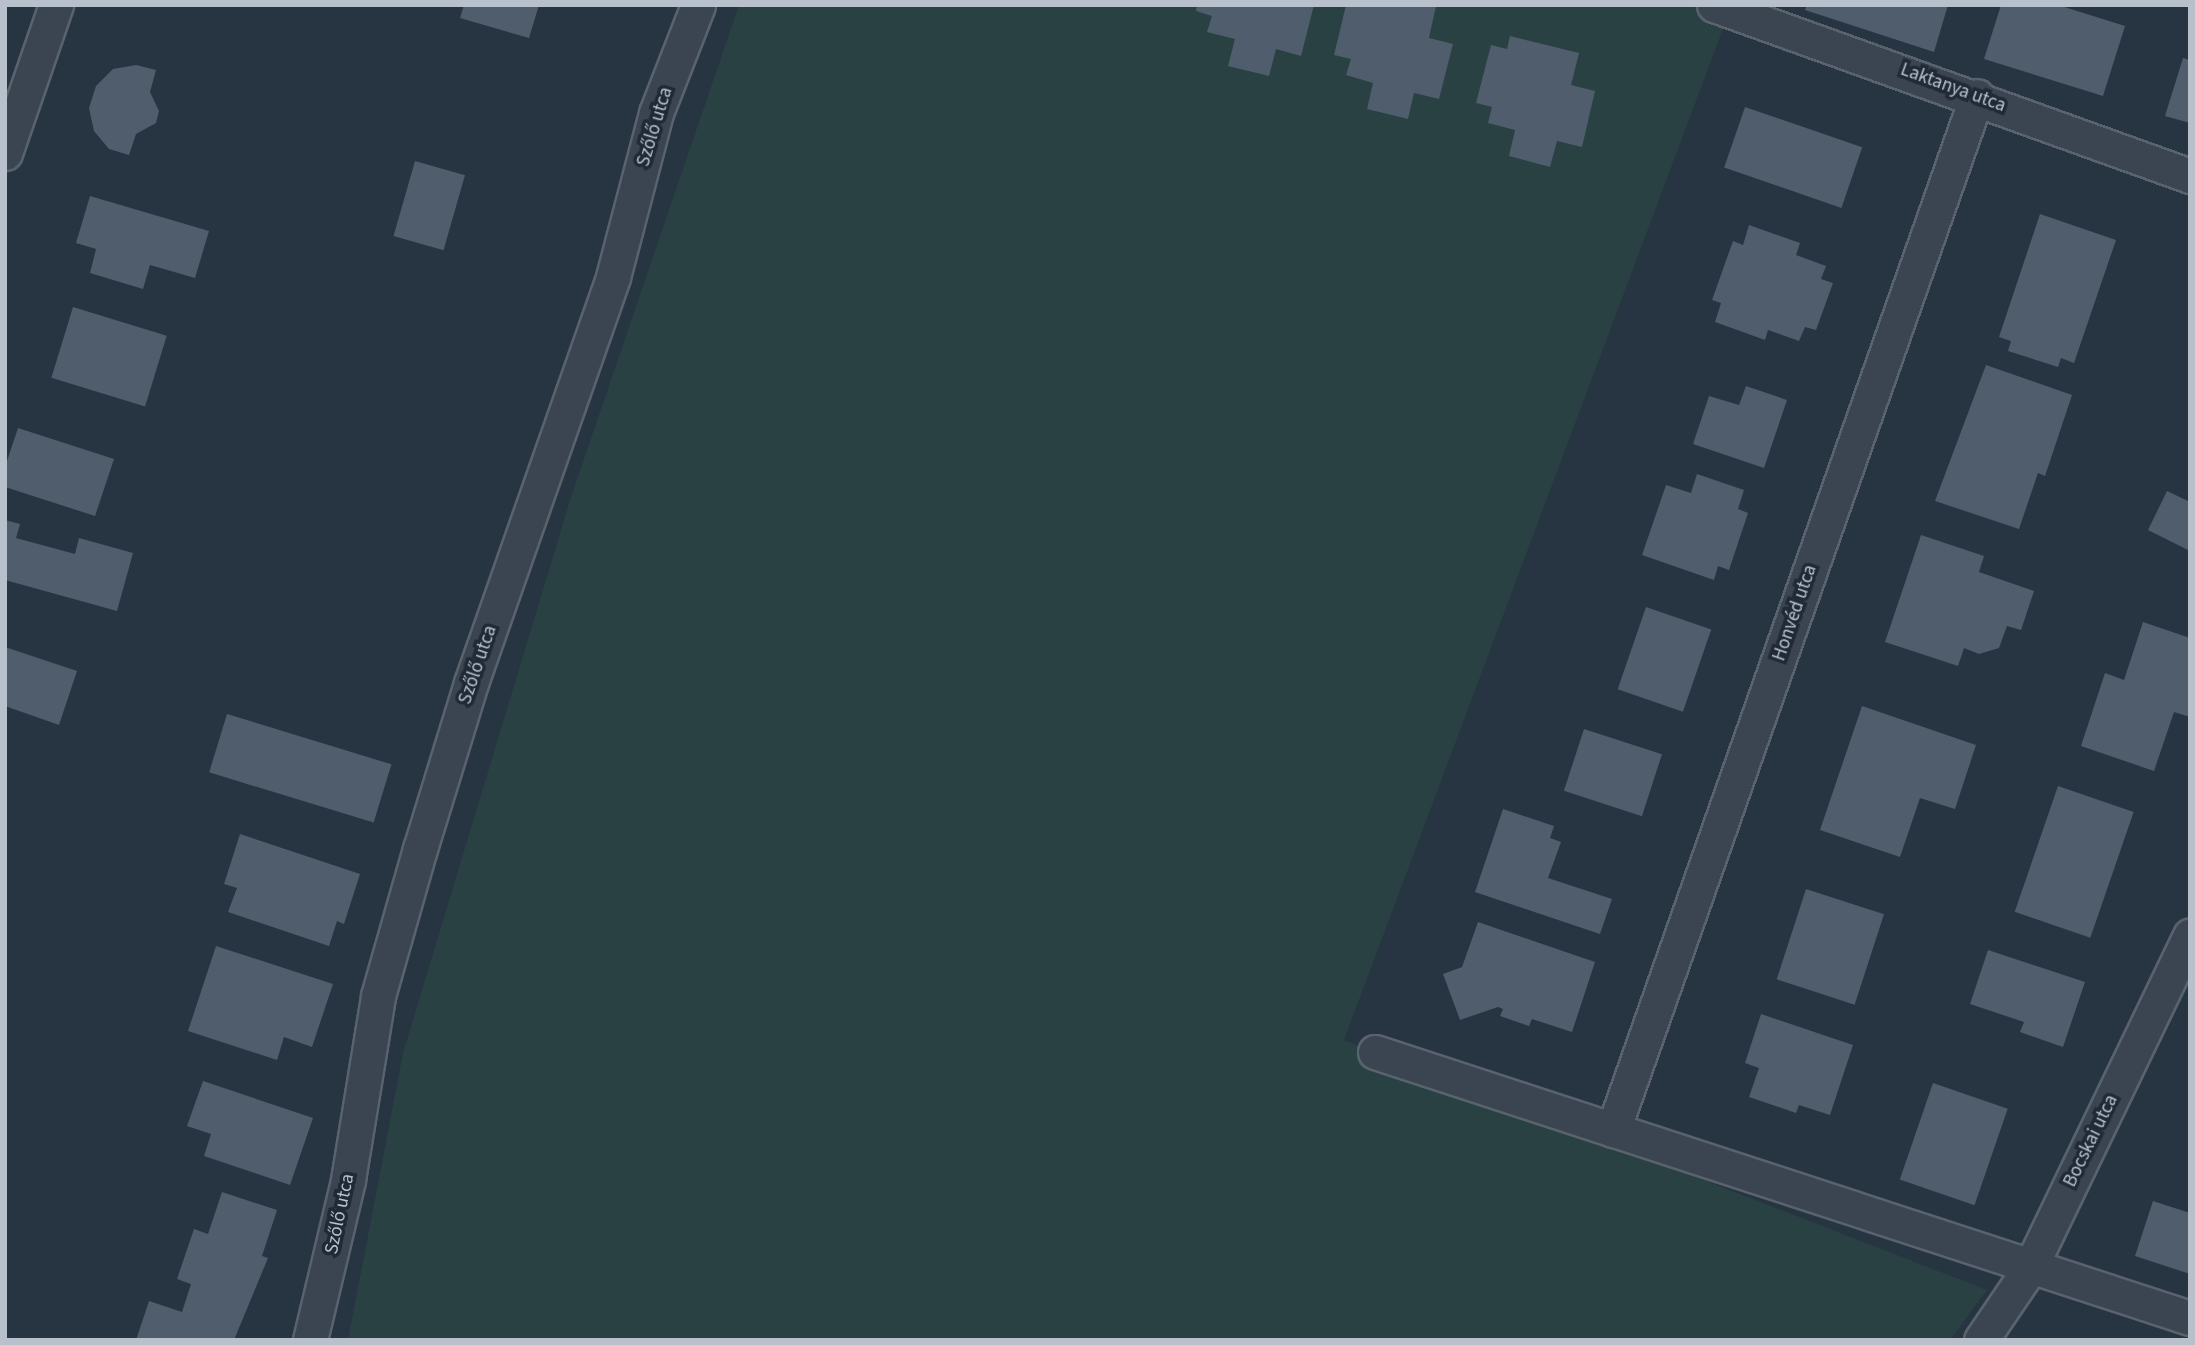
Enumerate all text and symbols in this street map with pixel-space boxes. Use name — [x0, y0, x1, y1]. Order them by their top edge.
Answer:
street label: Laktanya utca — [1897, 58, 2009, 118]
street label: Szőlő utca — [632, 85, 678, 169]
street label: Honvéd utca — [1768, 562, 1822, 664]
street label: Szőlő utca — [454, 623, 502, 707]
street label: Bocskai utca — [2059, 1091, 2123, 1191]
street label: Szőlő utca — [320, 1172, 360, 1256]

